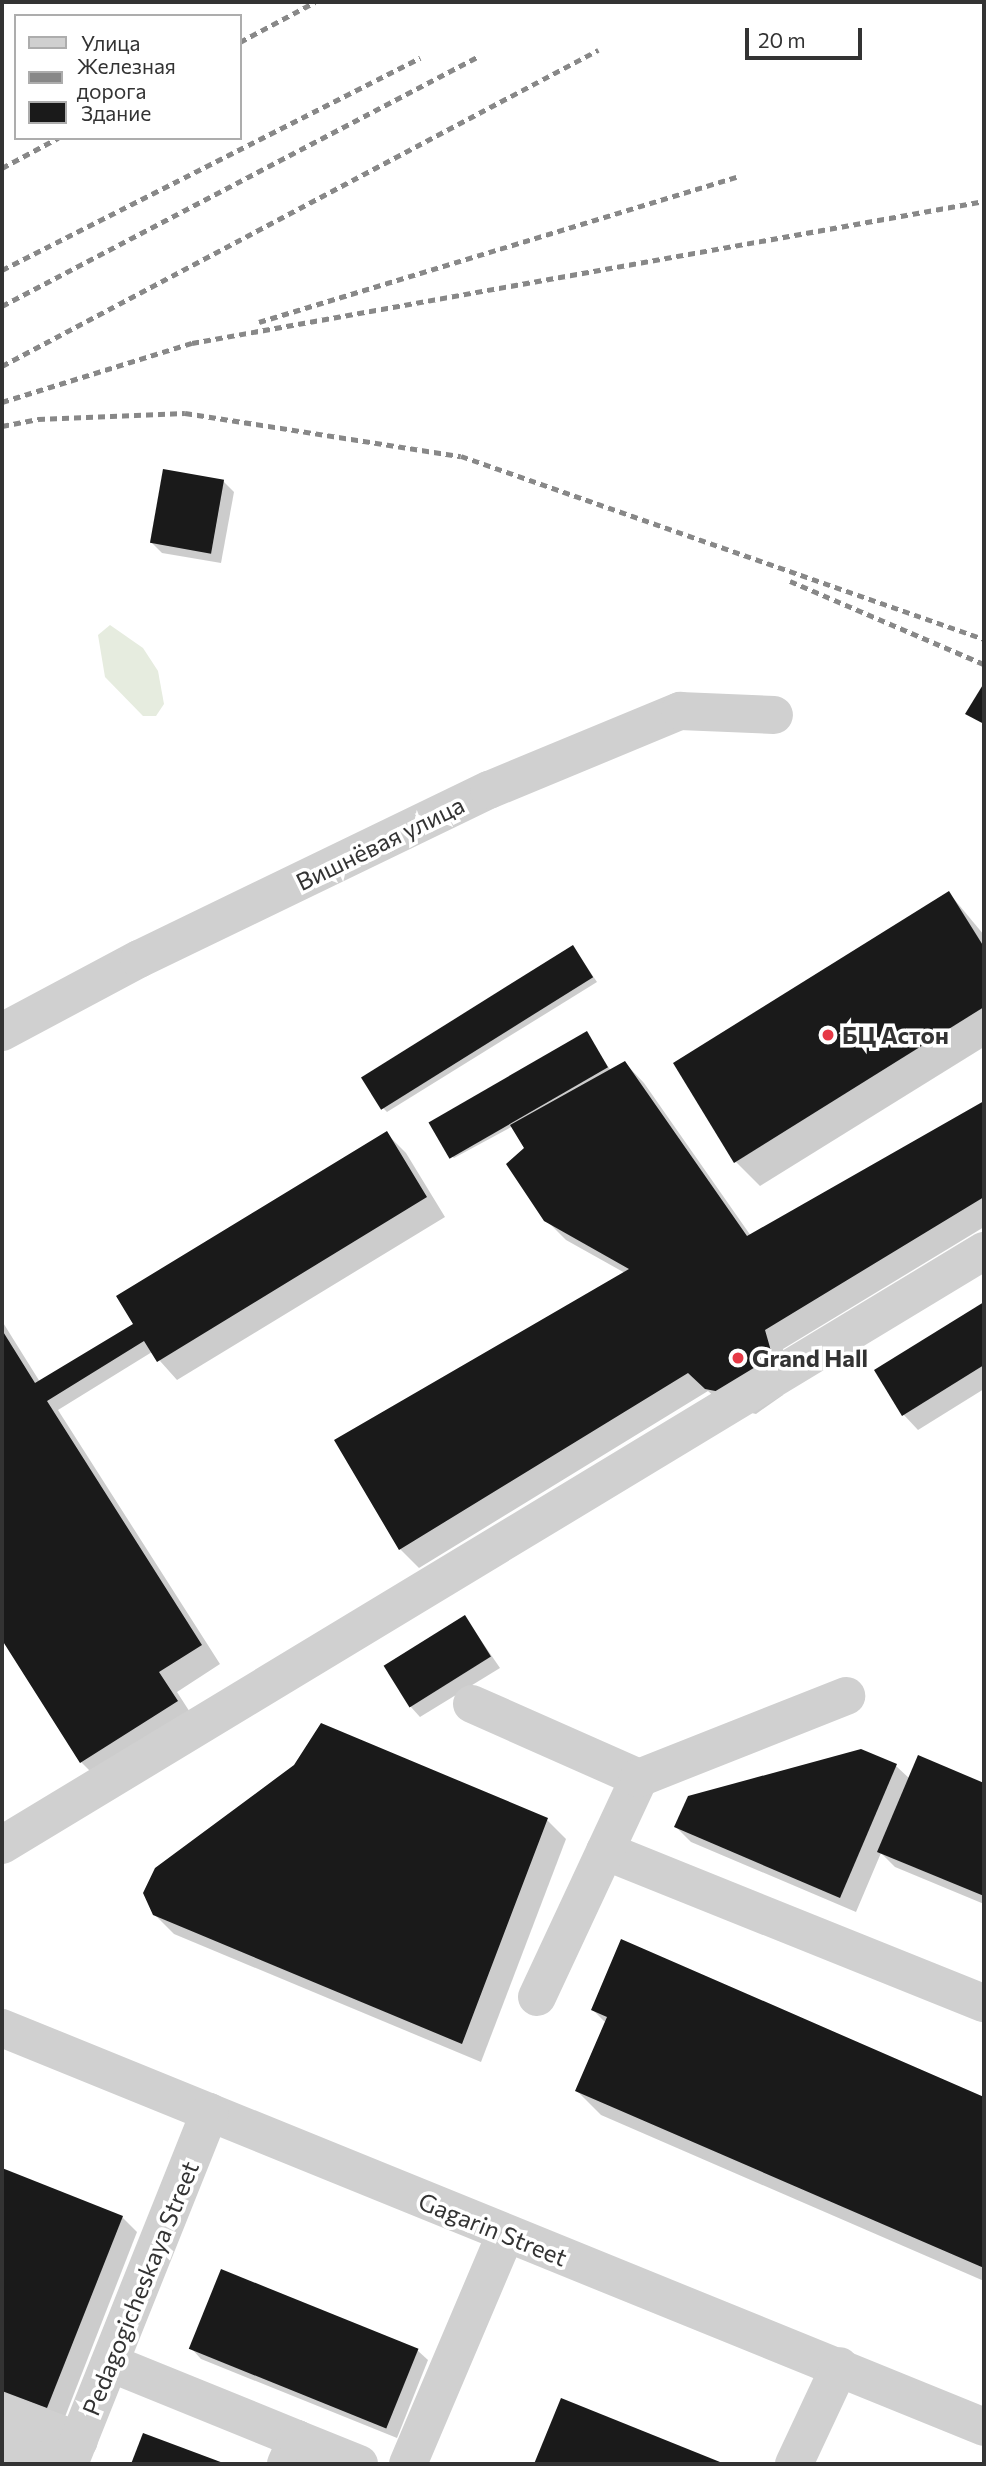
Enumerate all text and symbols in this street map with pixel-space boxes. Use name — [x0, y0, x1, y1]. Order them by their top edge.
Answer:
legend — [14, 14, 242, 140]
scale bar — [748, 14, 865, 58]
text: 20 m — [758, 27, 806, 52]
text: Улица — [81, 30, 140, 55]
text: Железная дорога — [77, 53, 176, 103]
text: Здание — [81, 100, 151, 125]
street label: Вишнёвая улица — [291, 790, 469, 896]
place label: БЦ Астон — [842, 1021, 949, 1049]
marker: БЦ Астон — [820, 1027, 836, 1043]
place label: Grand Hall — [752, 1344, 868, 1372]
marker: Grand Hall — [730, 1350, 746, 1366]
street label: Pedagogicheskaya Street — [76, 2157, 204, 2419]
street label: Gagarin Street — [415, 2186, 571, 2272]

